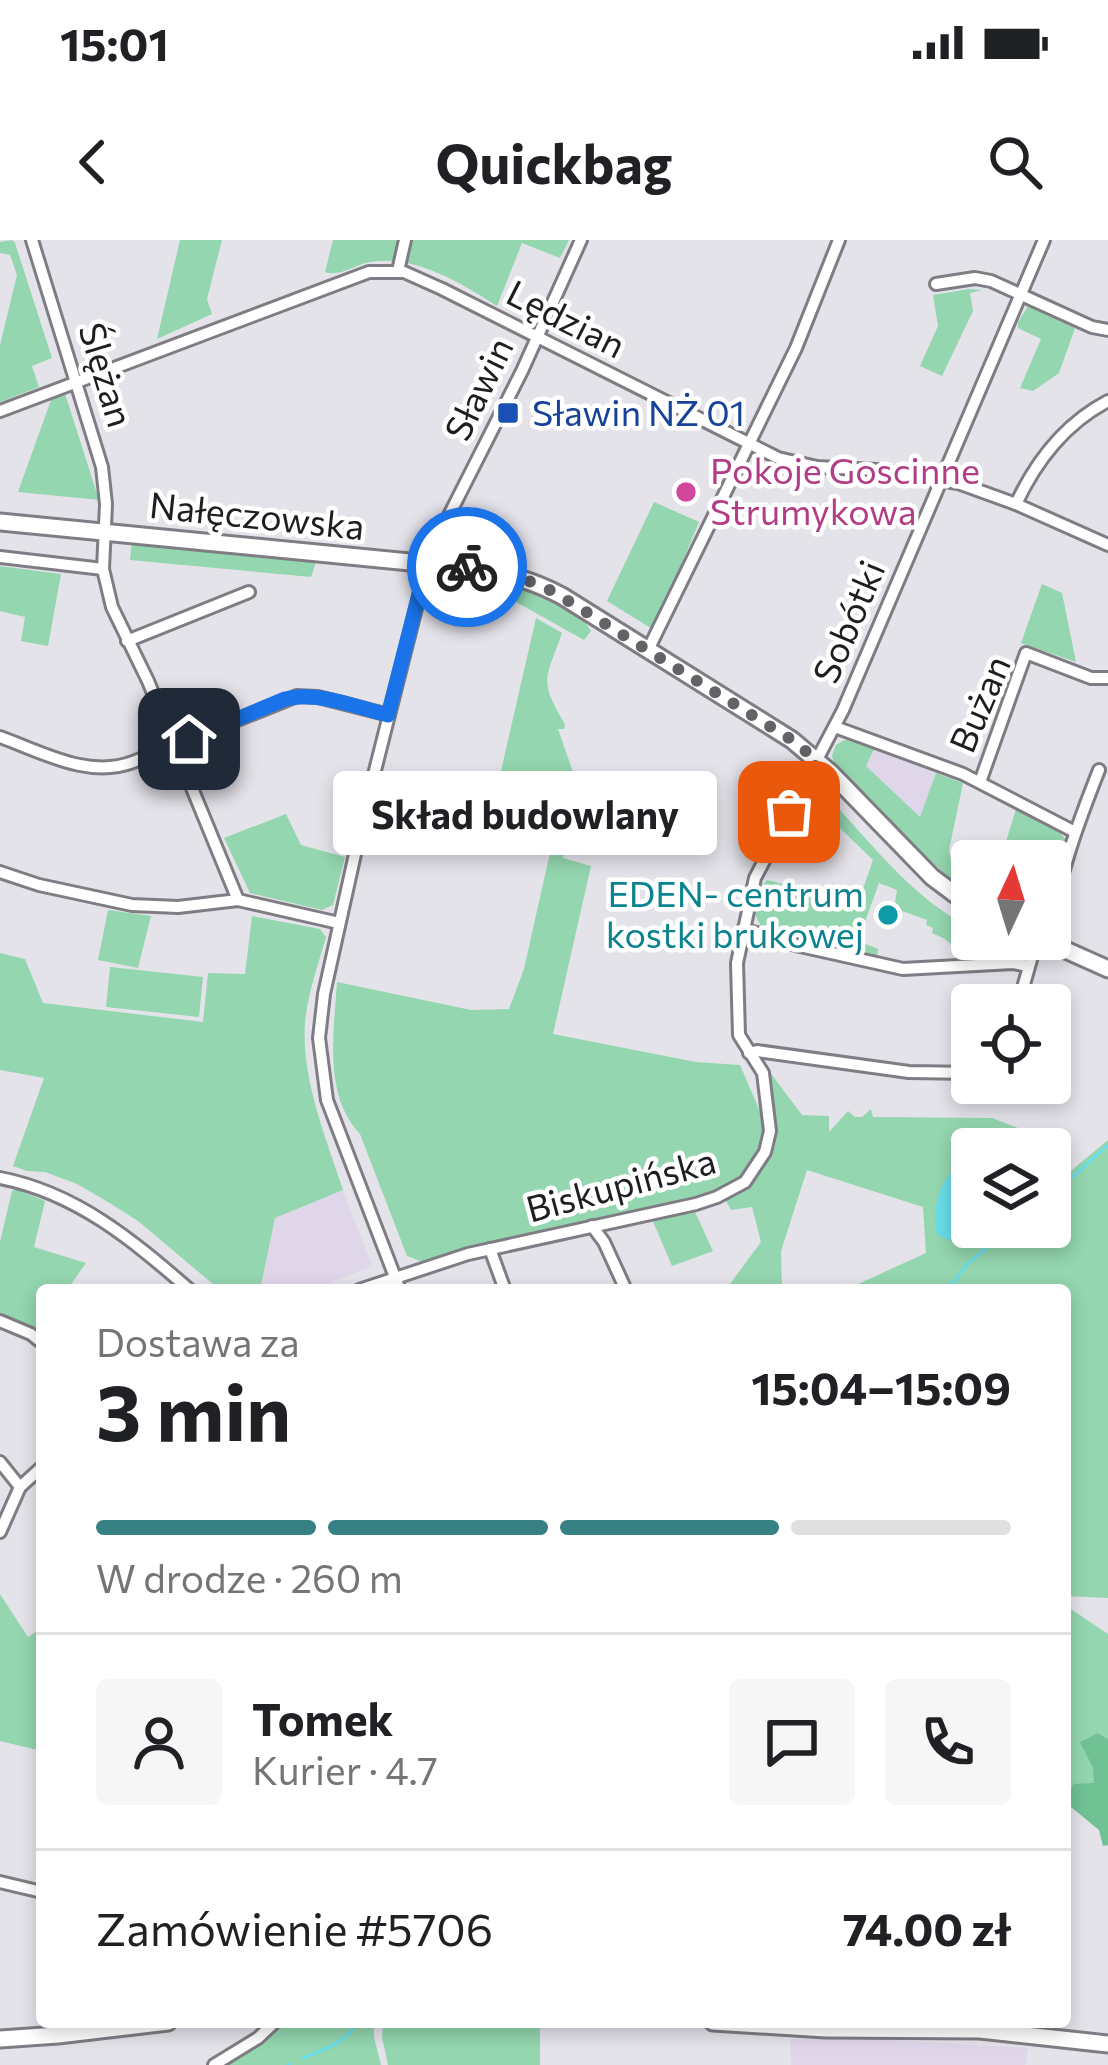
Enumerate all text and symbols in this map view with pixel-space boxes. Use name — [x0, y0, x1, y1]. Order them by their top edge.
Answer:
text: 15:01 — [60, 15, 169, 70]
icon: back — [60, 129, 126, 195]
text: Quickbag — [435, 129, 673, 195]
icon: search — [982, 129, 1048, 195]
street label: Lędzian — [500, 269, 633, 366]
street label: Ślężan — [71, 317, 145, 432]
street label: Sławin — [434, 329, 521, 447]
place label: Sławin NŻ 01 — [532, 389, 745, 433]
marker: Sławin NŻ 01 — [495, 400, 521, 426]
place label: Pokoje Goscinne Strumykowa — [710, 447, 980, 532]
marker: Pokoje Goscinne Strumykowa — [673, 479, 699, 505]
street label: Nałęczowska — [148, 481, 367, 547]
courier — [407, 507, 527, 627]
icon: bike — [434, 534, 500, 600]
street label: Sobótki — [802, 553, 893, 689]
street label: Bużan — [938, 648, 1018, 758]
pin — [138, 688, 240, 790]
icon: home — [156, 706, 222, 772]
pin — [738, 761, 840, 863]
callout: Skład budowlany — [333, 770, 717, 854]
icon: bag — [756, 779, 822, 845]
text: Skład budowlany — [371, 789, 679, 837]
north arrow — [951, 840, 1071, 960]
map controls — [951, 840, 1071, 1248]
place label: EDEN- centrum kostki brukowej — [606, 870, 864, 955]
marker: EDEN- centrum kostki brukowej — [875, 902, 901, 928]
button: locate — [951, 984, 1071, 1104]
button: layers — [951, 1128, 1071, 1248]
street label: Biskupińska — [521, 1137, 720, 1229]
text: Dostawa za — [96, 1317, 300, 1365]
text: 15:04–15:09 — [751, 1359, 1011, 1414]
text: 3 min — [96, 1362, 291, 1457]
text: W drodze · 260 m — [96, 1553, 403, 1601]
button: person — [96, 1679, 222, 1805]
button: chat — [729, 1679, 855, 1805]
button: phone — [885, 1679, 1011, 1805]
text: Tomek — [252, 1690, 393, 1745]
text: Kurier · 4.7 — [252, 1745, 438, 1793]
text: Zamówienie #5706 — [96, 1900, 493, 1955]
text: 74.00 zł — [843, 1900, 1011, 1955]

